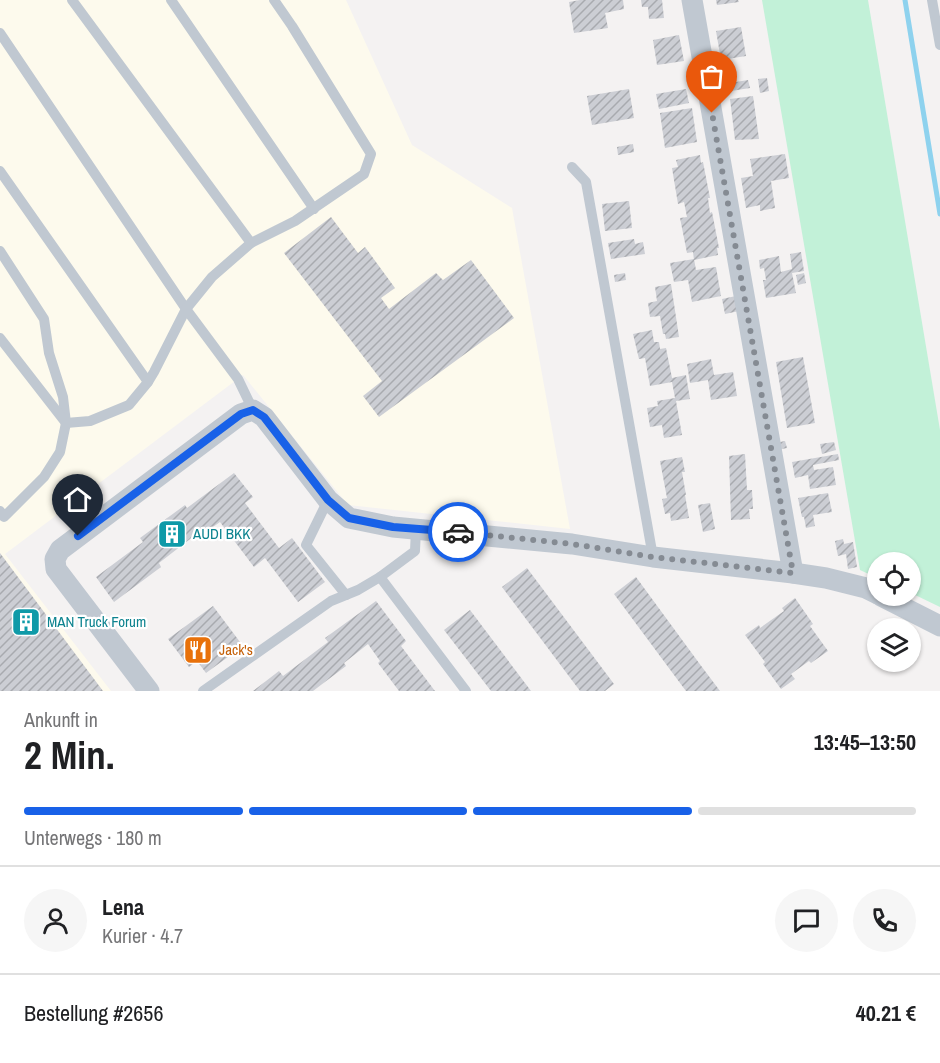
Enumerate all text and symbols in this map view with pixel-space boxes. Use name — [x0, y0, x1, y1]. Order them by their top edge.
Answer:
pin — [686, 51, 737, 113]
icon: bag — [695, 60, 728, 93]
pin — [52, 474, 103, 536]
icon: home — [61, 483, 94, 516]
courier — [428, 502, 488, 562]
icon: car — [442, 516, 475, 549]
building icon: AUDI BKK — [156, 518, 188, 550]
place label: AUDI BKK — [192, 523, 251, 544]
map controls — [867, 552, 921, 672]
button: locate — [867, 552, 921, 606]
building icon: MAN Truck Forum — [10, 606, 42, 638]
place label: MAN Truck Forum — [47, 611, 146, 632]
button: layers — [867, 618, 921, 672]
restaurant icon: Jack's — [182, 634, 214, 666]
place label: Jack's — [219, 639, 253, 660]
text: Ankunft in — [24, 706, 98, 733]
text: 13:45–13:50 — [814, 727, 916, 757]
text: 2 Min. — [24, 729, 115, 781]
text: Unterwegs · 180 m — [24, 824, 162, 851]
button: person — [24, 889, 87, 952]
button: chat — [775, 889, 838, 952]
button: phone — [853, 889, 916, 952]
text: Lena — [102, 892, 144, 922]
text: Kurier · 4.7 — [102, 922, 183, 949]
text: Bestellung #2656 — [24, 998, 163, 1028]
text: 40.21 € — [856, 998, 916, 1028]

